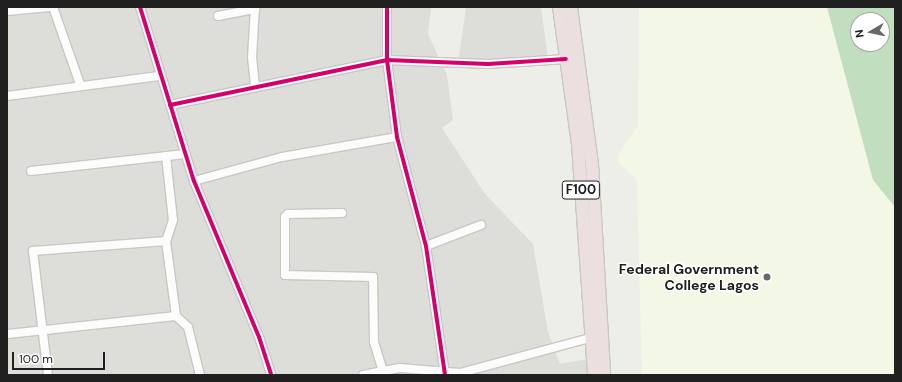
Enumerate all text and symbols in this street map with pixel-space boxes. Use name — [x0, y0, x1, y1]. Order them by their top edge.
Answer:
north arrow — [850, 12, 890, 52]
text: N — [852, 29, 867, 39]
road number: F100 — [561, 179, 601, 201]
place label: Federal Government College Lagos — [619, 261, 759, 294]
marker: Federal Government College Lagos — [762, 272, 772, 282]
scale bar — [14, 344, 107, 370]
text: 100 m — [19, 351, 53, 367]

